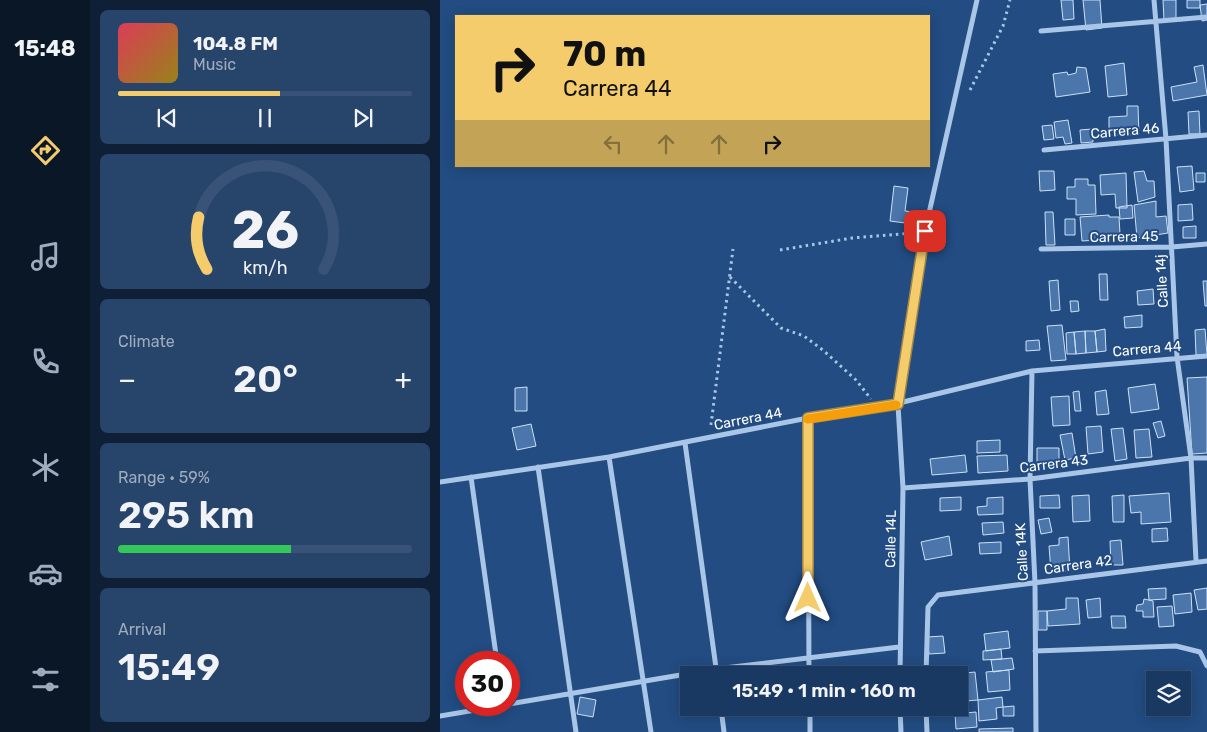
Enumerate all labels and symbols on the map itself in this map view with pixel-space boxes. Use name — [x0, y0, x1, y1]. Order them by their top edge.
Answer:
street label: Carrera 46 — [1090, 120, 1160, 142]
pin — [904, 210, 946, 252]
street label: Carrera 45 — [1089, 228, 1159, 246]
street label: Calle 14j — [1152, 254, 1172, 308]
street label: Carrera 44 — [1112, 337, 1182, 360]
street label: Carrera 44 — [712, 404, 784, 434]
street label: Carrera 43 — [1019, 451, 1089, 477]
street label: Calle 14L — [882, 510, 900, 568]
street label: Calle 14K — [1012, 522, 1032, 582]
street label: Carrera 42 — [1043, 552, 1113, 578]
position arrow — [781, 571, 833, 623]
speed limit sign: 30 — [455, 651, 520, 716]

